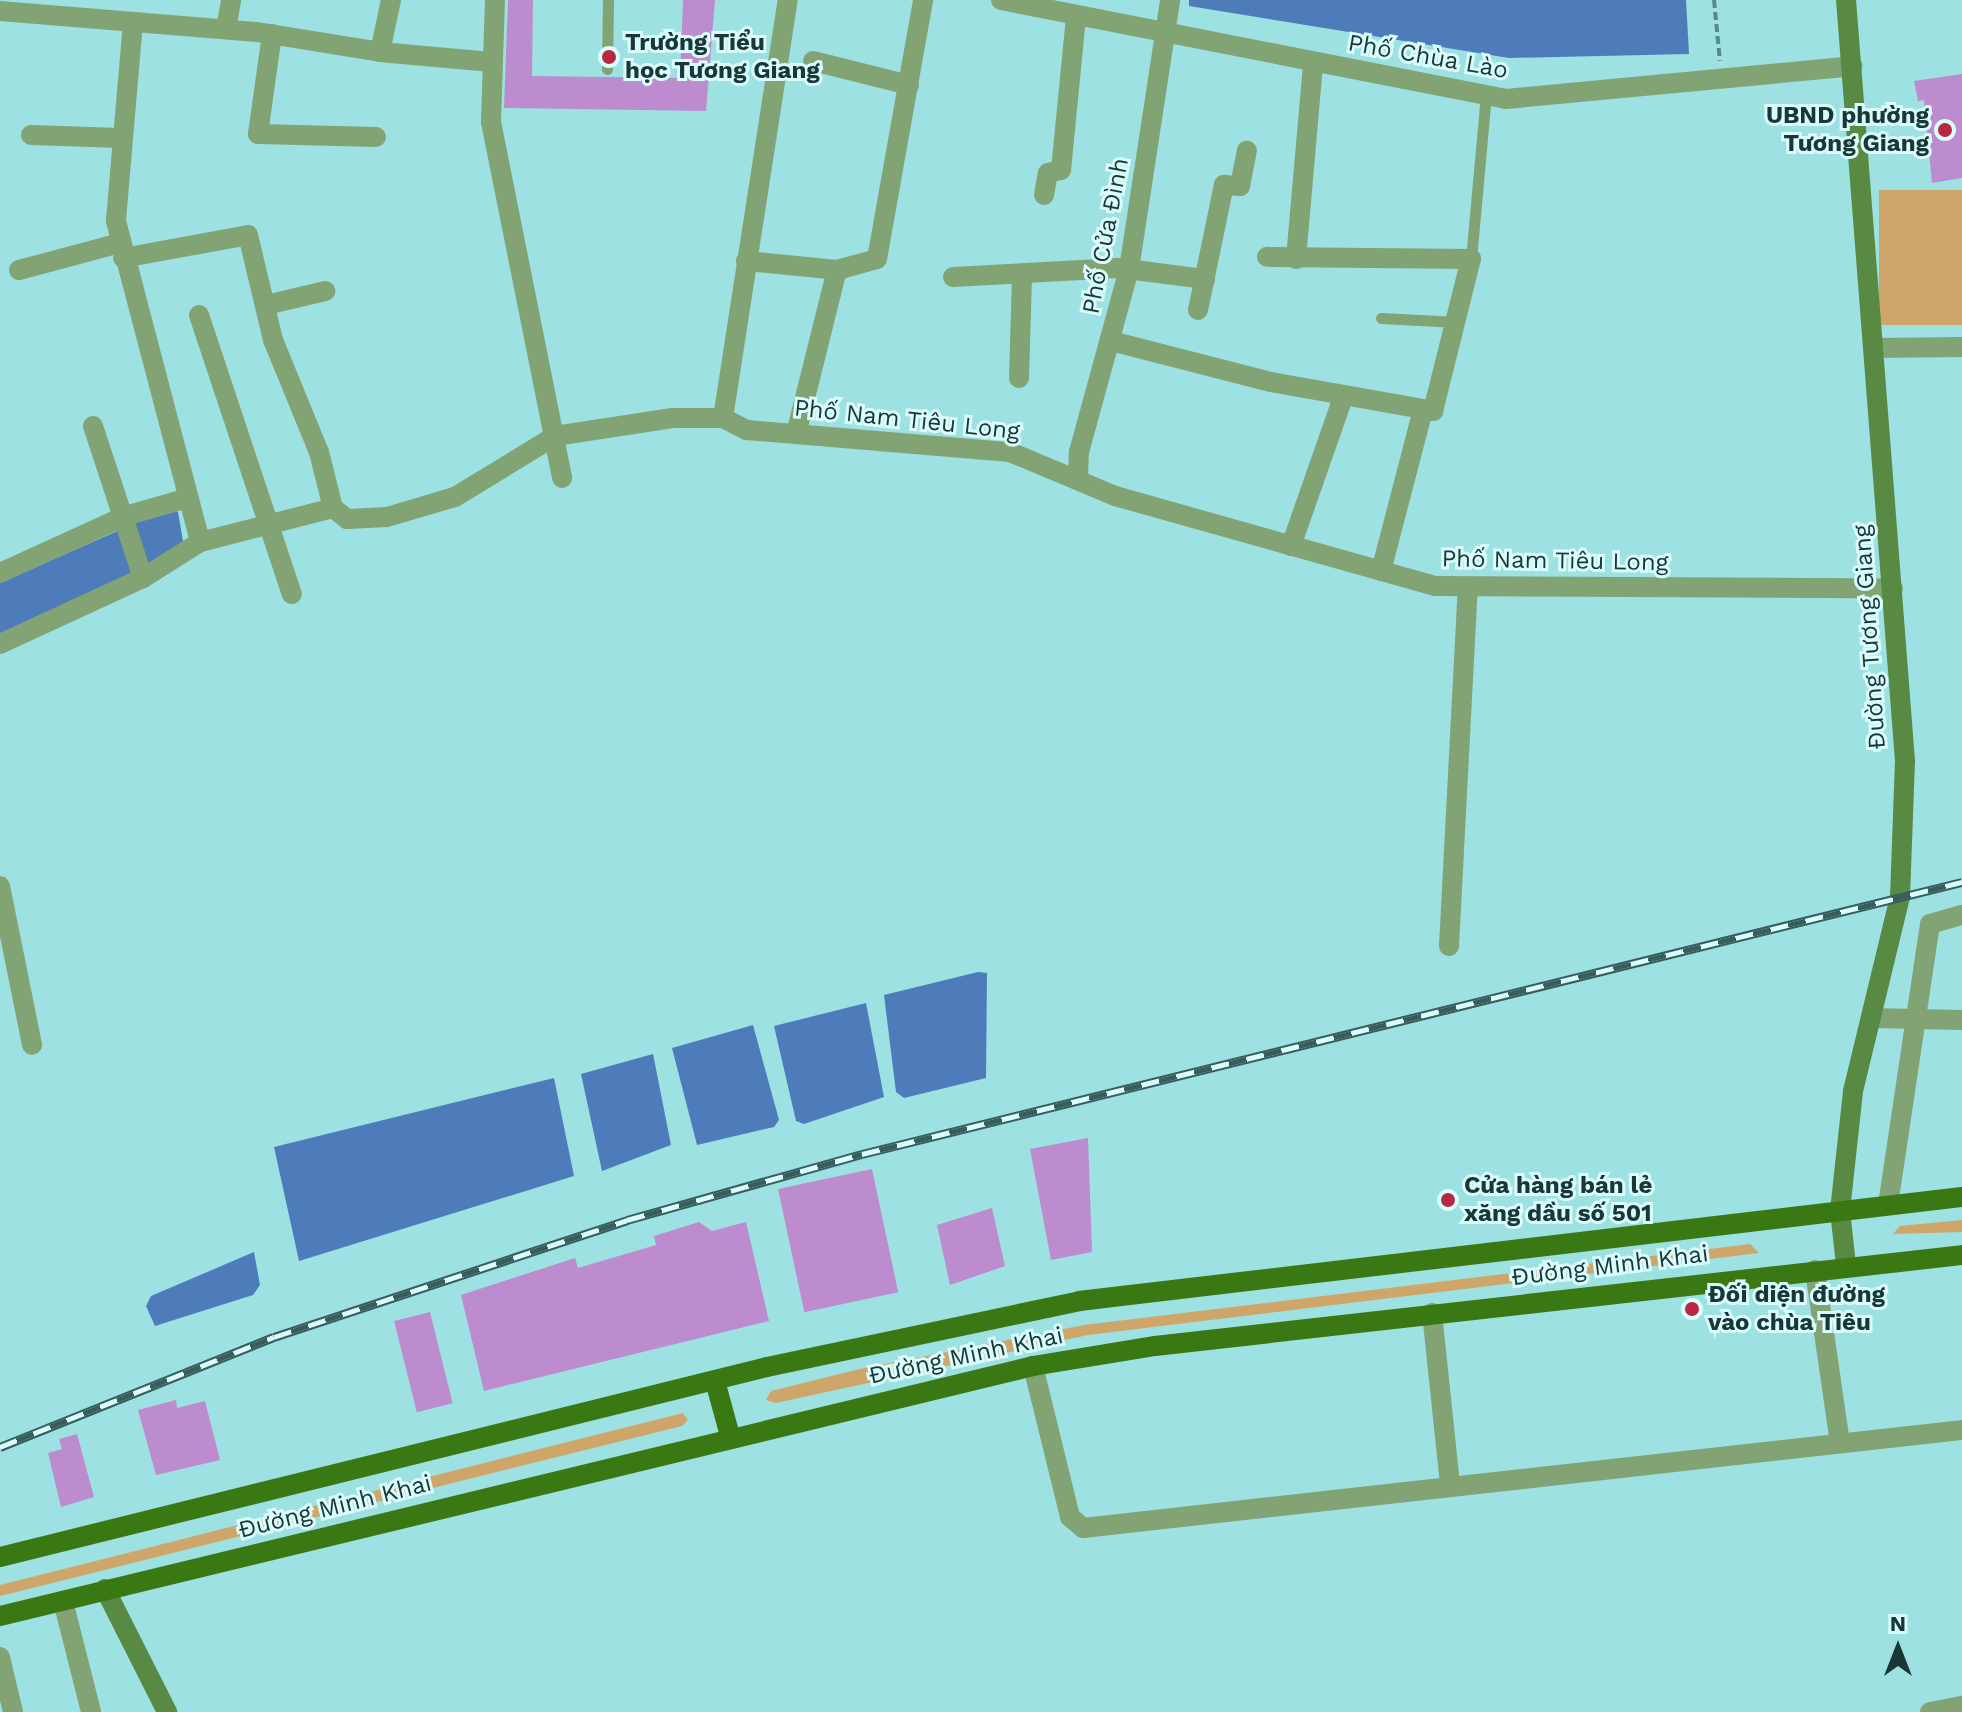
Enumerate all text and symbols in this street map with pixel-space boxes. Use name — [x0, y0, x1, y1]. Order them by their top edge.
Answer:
place label: Trường Tiểu học Tương Giang — [625, 29, 820, 85]
street label: Phố Chùa Lào — [1346, 29, 1510, 85]
marker: Trường Tiểu học Tương Giang — [600, 48, 618, 66]
place label: UBND phường Tương Giang — [1766, 102, 1929, 158]
marker: UBND phường Tương Giang — [1936, 121, 1954, 139]
street label: Phố Cửa Đình — [1077, 155, 1135, 317]
street label: Phố Nam Tiêu Long — [792, 394, 1022, 446]
street label: Đường Tương Giang — [1848, 523, 1892, 751]
street label: Phố Nam Tiêu Long — [1441, 545, 1669, 577]
place label: Cửa hàng bán lẻ xăng dầu số 501 — [1464, 1172, 1653, 1228]
marker: Cửa hàng bán lẻ xăng dầu số 501 — [1439, 1191, 1457, 1209]
street label: Đường Minh Khai — [1510, 1240, 1710, 1292]
place label: Đối diện đường vào chùa Tiêu — [1708, 1281, 1885, 1337]
marker: Đối diện đường vào chùa Tiêu — [1683, 1300, 1701, 1318]
street label: Đường Minh Khai — [866, 1321, 1066, 1391]
street label: Đường Minh Khai — [235, 1469, 435, 1545]
north arrow — [1858, 1608, 1938, 1688]
text: N — [1890, 1611, 1906, 1636]

